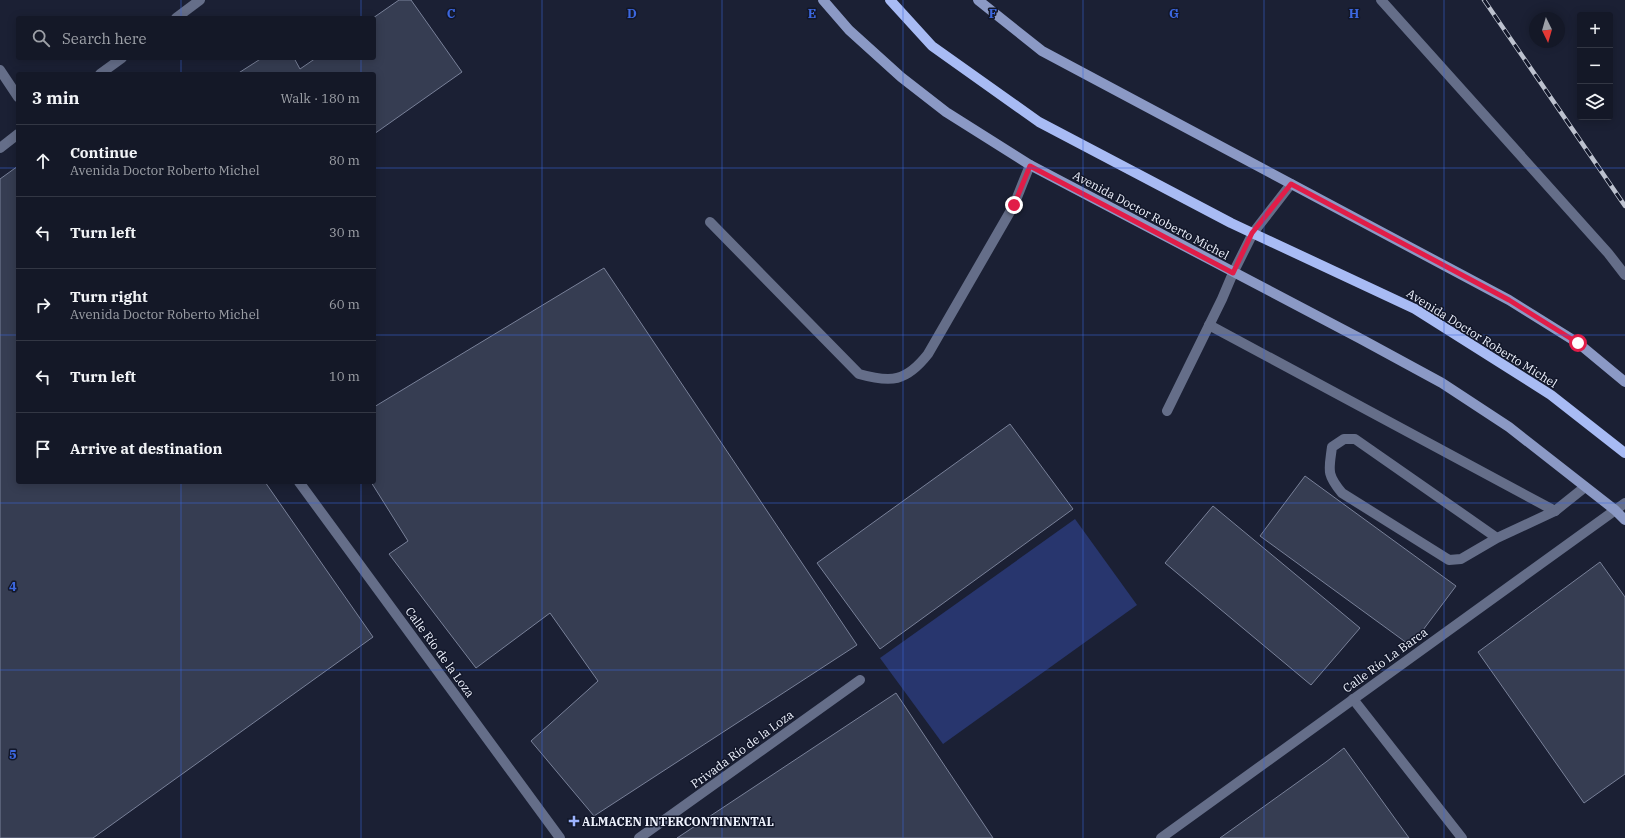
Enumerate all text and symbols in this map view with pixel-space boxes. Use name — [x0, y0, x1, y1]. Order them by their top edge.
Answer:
text: C — [447, 5, 456, 22]
text: D — [627, 5, 637, 22]
text: E — [808, 5, 816, 22]
text: F — [989, 5, 997, 22]
text: G — [1169, 5, 1179, 22]
text: H — [1349, 5, 1360, 22]
north arrow — [1529, 12, 1565, 48]
map controls — [1577, 12, 1613, 120]
button: + — [1577, 12, 1613, 48]
search box — [16, 16, 376, 60]
icon: search — [30, 27, 52, 49]
text: Search here — [62, 29, 147, 48]
button: − — [1577, 48, 1613, 84]
button: layers — [1577, 84, 1613, 120]
text: 3 min — [32, 87, 80, 109]
text: Walk · 180 m — [281, 90, 360, 107]
text: Continue — [70, 143, 137, 162]
icon: ahead — [32, 150, 54, 172]
text: 80 m — [329, 152, 360, 169]
text: Avenida Doctor Roberto Michel — [70, 162, 260, 179]
street label: Avenida Doctor Roberto Michel — [1070, 167, 1232, 263]
route end — [1005, 196, 1023, 214]
icon: left — [32, 222, 54, 244]
text: Turn left — [70, 223, 136, 242]
text: 30 m — [329, 224, 360, 241]
street label: Avenida Doctor Roberto Michel — [1404, 285, 1560, 391]
text: Turn right — [70, 287, 148, 306]
icon: right — [32, 294, 54, 316]
text: 60 m — [329, 296, 360, 313]
text: Avenida Doctor Roberto Michel — [70, 306, 260, 323]
route start — [1569, 334, 1587, 352]
icon: left — [32, 366, 54, 388]
text: Turn left — [70, 367, 136, 386]
text: 10 m — [329, 368, 360, 385]
icon: arrive — [32, 438, 54, 460]
text: Arrive at destination — [70, 439, 222, 458]
text: 4 — [9, 578, 17, 595]
street label: Calle Río de la Loza — [402, 604, 478, 700]
street label: Calle Río La Barca — [1340, 624, 1431, 696]
street label: Privada Río de la Loza — [688, 706, 797, 791]
text: 5 — [9, 746, 17, 763]
place label: ALMACEN INTERCONTINENTAL — [582, 814, 774, 829]
marker: ALMACEN INTERCONTINENTAL — [569, 816, 579, 826]

